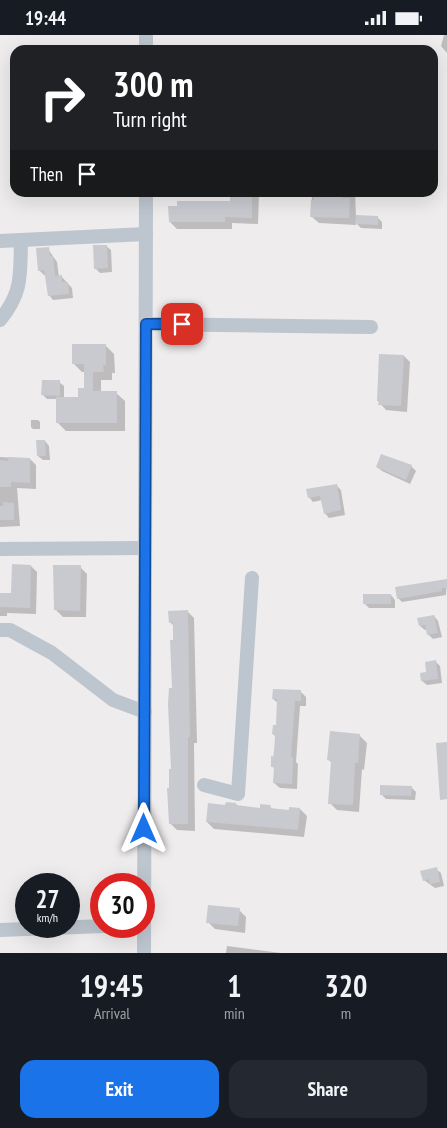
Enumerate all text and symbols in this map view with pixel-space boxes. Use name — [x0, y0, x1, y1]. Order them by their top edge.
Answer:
text: 19:44 — [25, 6, 66, 30]
text: 300 m — [113, 61, 194, 107]
icon: right — [30, 65, 95, 130]
text: Turn right — [113, 105, 187, 133]
icon: arrive — [73, 160, 101, 188]
text: Then — [30, 162, 63, 186]
pin — [161, 303, 203, 345]
icon: arrive — [168, 310, 196, 338]
position arrow — [117, 802, 169, 854]
speed limit sign: 30 — [90, 873, 155, 938]
text: 27 — [36, 883, 59, 915]
text: km/h — [37, 910, 58, 925]
text: 19:45 — [80, 966, 144, 1005]
text: 1 — [227, 966, 242, 1005]
text: 320 — [324, 966, 367, 1005]
text: Arrival — [94, 1003, 130, 1023]
text: min — [224, 1003, 245, 1023]
text: m — [341, 1003, 351, 1023]
button: Exit — [20, 1060, 219, 1118]
button: Share — [229, 1060, 427, 1118]

